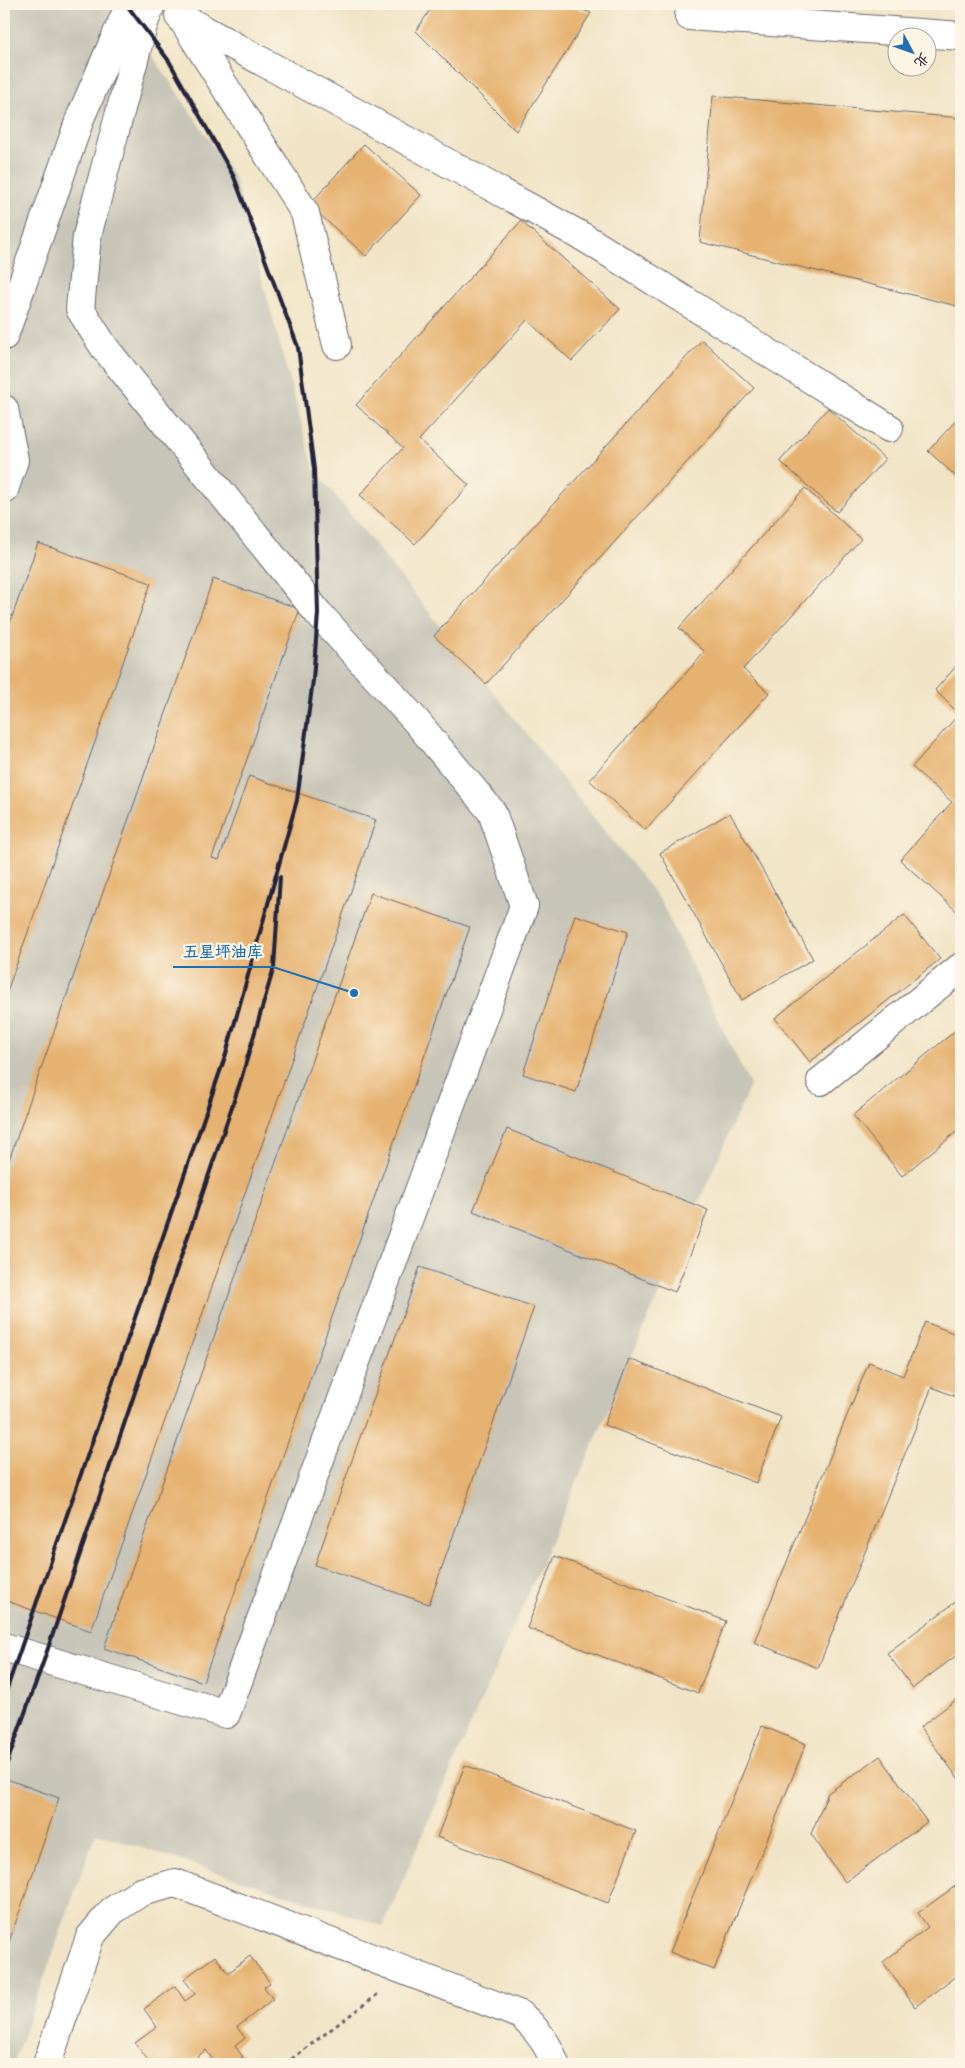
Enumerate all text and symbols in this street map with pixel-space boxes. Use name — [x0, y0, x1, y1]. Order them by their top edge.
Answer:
north arrow — [888, 28, 938, 78]
text: 北 — [910, 49, 935, 73]
callout: 五星坪油库 — [173, 936, 273, 967]
text: 五星坪油库 — [183, 938, 263, 962]

